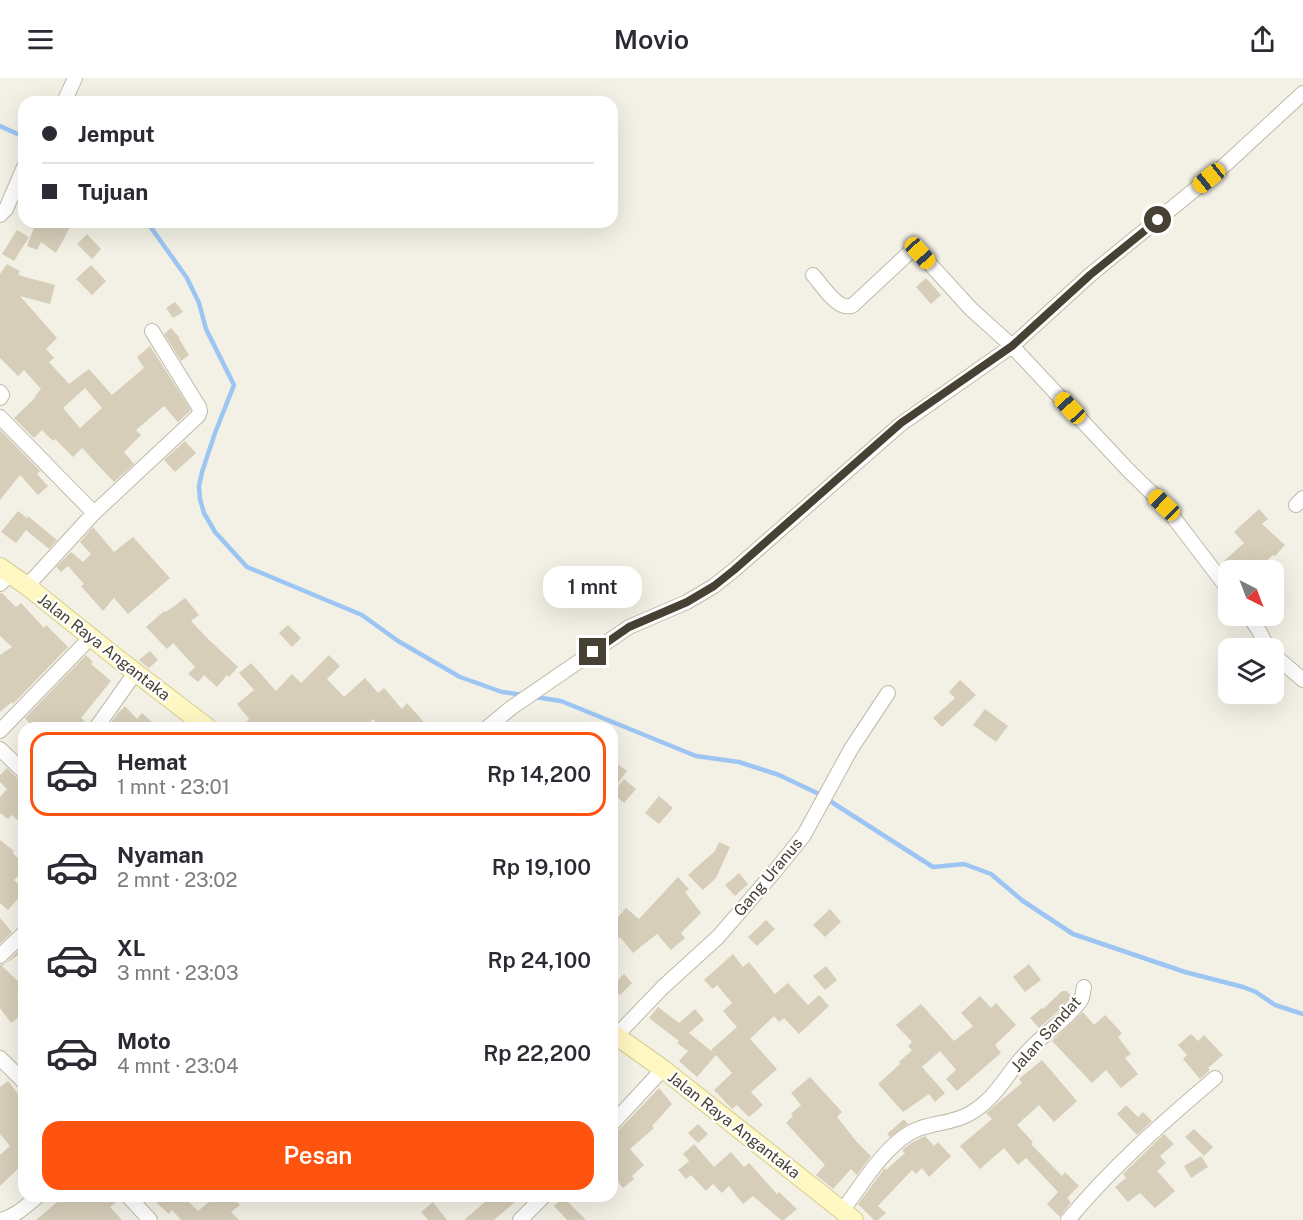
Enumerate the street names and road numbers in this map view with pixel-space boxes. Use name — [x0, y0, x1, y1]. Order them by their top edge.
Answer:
street label: Jalan Raya Angantaka — [34, 589, 174, 705]
street label: Gang Uranus — [730, 834, 806, 920]
street label: Jalan Sandat — [1007, 992, 1085, 1076]
street label: Jalan Raya Angantaka — [664, 1067, 804, 1183]

